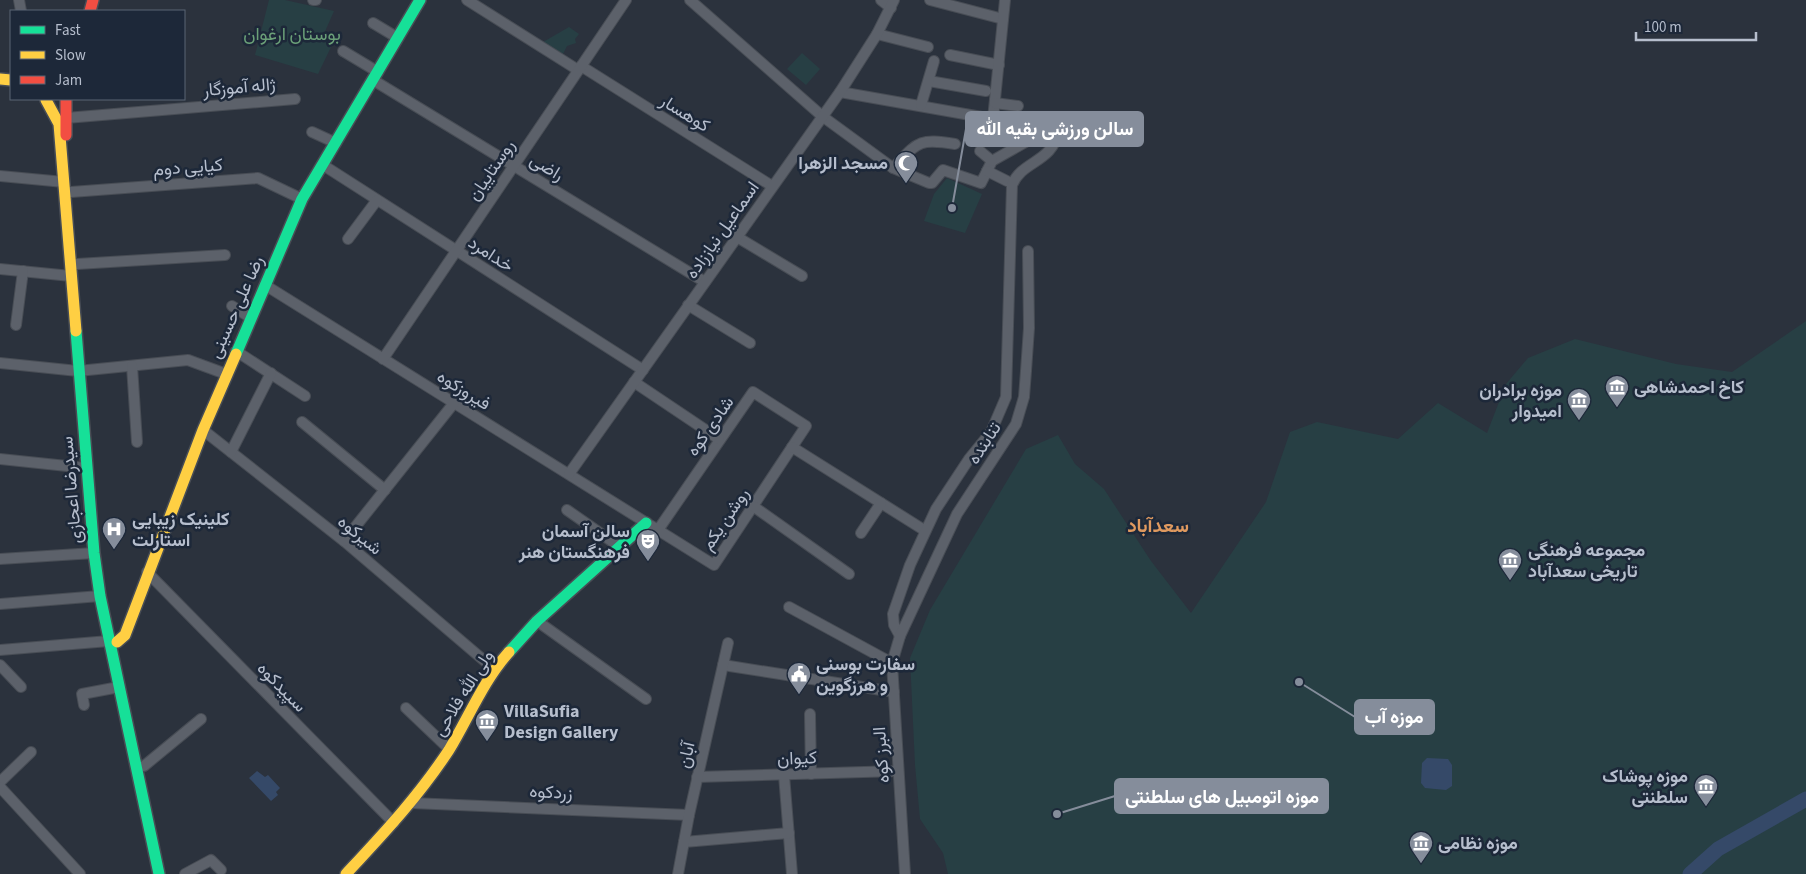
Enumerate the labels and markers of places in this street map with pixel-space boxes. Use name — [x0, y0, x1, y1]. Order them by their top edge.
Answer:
callout: سالن ورزشی بقیه الله — [966, 112, 1143, 146]
mosque icon: مسجد الزهرا — [893, 150, 919, 184]
place label: مسجد الزهرا — [798, 151, 888, 176]
museum icon: کاخ احمدشاهی — [1604, 374, 1630, 408]
place label: کاخ احمدشاهی — [1634, 375, 1744, 400]
place label: موزه برادران امیدوار — [1479, 378, 1562, 424]
museum icon: موزه برادران امیدوار — [1566, 387, 1592, 421]
place label: کلینیک زیبایی استارلت — [132, 507, 229, 553]
hospital icon: کلینیک زیبایی استارلت — [101, 516, 127, 550]
place label: سالن آسمان فرهنگستان هنر — [518, 519, 630, 565]
theatre icon: سالن آسمان فرهنگستان هنر — [635, 528, 661, 562]
place label: مجموعه فرهنگی تاریخی سعدآباد — [1528, 538, 1645, 584]
museum icon: مجموعه فرهنگی تاریخی سعدآباد — [1497, 547, 1523, 581]
place label: سفارت بوسنی و هرزگوین — [816, 652, 915, 698]
public building icon: سفارت بوسنی و هرزگوین — [786, 661, 812, 695]
place label: VillaSufia Design Gallery — [503, 699, 619, 745]
callout: موزه آب — [1355, 700, 1434, 734]
museum icon: VillaSufia Design Gallery — [474, 708, 500, 742]
place label: موزه پوشاک سلطنتی — [1602, 764, 1688, 810]
museum icon: موزه پوشاک سلطنتی — [1693, 773, 1719, 807]
callout: موزه اتومبیل های سلطنتی — [1115, 779, 1328, 813]
museum icon: موزه نظامی — [1408, 830, 1434, 864]
place label: موزه نظامی — [1438, 831, 1518, 856]

